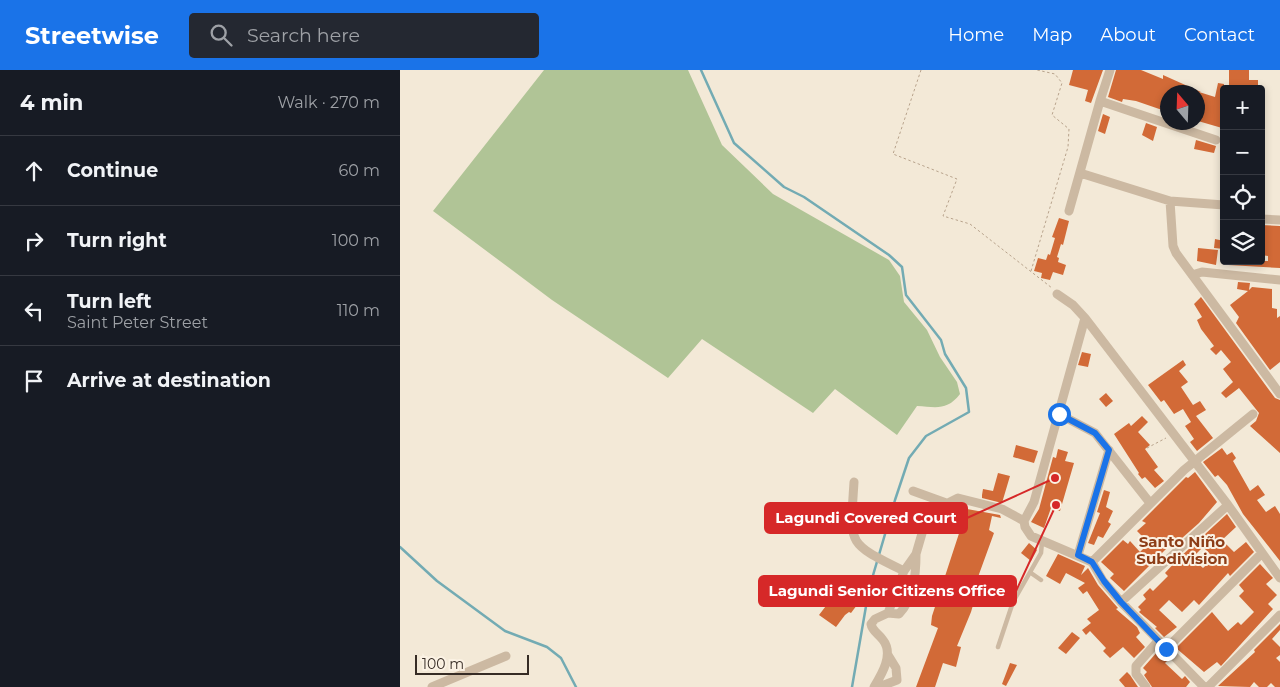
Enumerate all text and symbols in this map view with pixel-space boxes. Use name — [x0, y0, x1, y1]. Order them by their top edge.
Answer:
search box — [189, 13, 539, 58]
text: Streetwise — [25, 21, 159, 50]
icon: search — [207, 21, 235, 49]
text: Search here — [247, 24, 360, 47]
text: Home — [948, 24, 1004, 46]
text: Map — [1032, 24, 1072, 46]
text: About — [1100, 24, 1156, 46]
text: Contact — [1184, 24, 1255, 46]
north arrow — [1160, 85, 1205, 130]
map controls — [1220, 85, 1265, 265]
button: + — [1220, 85, 1265, 130]
text: 4 min — [20, 90, 83, 115]
text: Walk · 270 m — [277, 93, 380, 112]
button: − — [1220, 130, 1265, 175]
icon: ahead — [20, 157, 48, 185]
text: Continue — [67, 159, 158, 182]
text: 60 m — [338, 161, 380, 180]
button: locate — [1220, 175, 1265, 220]
button: layers — [1220, 220, 1265, 265]
icon: right — [20, 227, 48, 255]
text: Turn right — [67, 229, 167, 252]
text: 100 m — [332, 231, 380, 250]
text: Turn left — [67, 290, 152, 313]
icon: left — [20, 297, 48, 325]
text: 110 m — [337, 301, 380, 320]
text: Saint Peter Street — [67, 313, 208, 332]
icon: arrive — [20, 367, 48, 395]
text: Arrive at destination — [67, 369, 271, 392]
route start — [1048, 403, 1071, 426]
callout: Lagundi Covered Court — [765, 503, 967, 533]
text: Lagundi Covered Court — [775, 508, 957, 527]
district label: Santo Niño Subdivision — [1136, 532, 1228, 568]
callout: Lagundi Senior Citizens Office — [759, 576, 1016, 606]
text: Lagundi Senior Citizens Office — [769, 581, 1005, 600]
route end — [1155, 638, 1178, 661]
scale bar — [415, 652, 529, 675]
text: 100 m — [422, 655, 464, 673]

